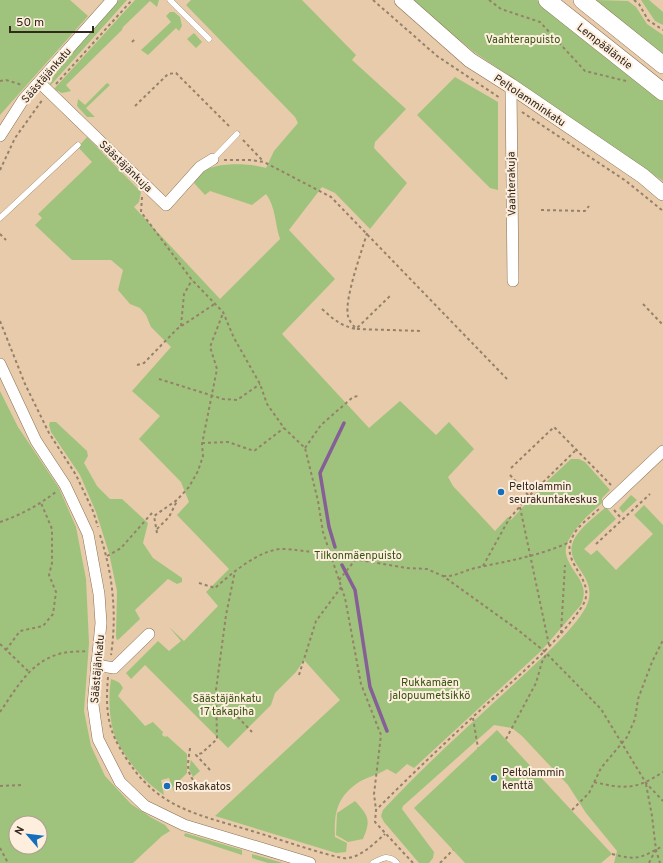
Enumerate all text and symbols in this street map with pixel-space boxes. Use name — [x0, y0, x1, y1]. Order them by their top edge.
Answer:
scale bar — [10, 8, 93, 34]
text: 50 m — [16, 15, 44, 31]
street label: Lempääläntie — [574, 21, 635, 73]
park label: Vaahterapuisto — [486, 33, 560, 47]
street label: Säästäjänkatu — [19, 45, 75, 106]
street label: Peltolamminkatu — [491, 72, 568, 130]
street label: Säästäjänkuja — [96, 138, 155, 196]
street label: Vaahterakuja — [504, 151, 520, 217]
place label: Peltolammin seurakuntakeskus — [509, 480, 597, 507]
marker: Peltolammin seurakuntakeskus — [496, 487, 506, 497]
park label: Tilkonmäenpuisto — [314, 549, 402, 563]
street label: Säästäjänkatu — [88, 634, 108, 704]
park label: Rukkamäen jalopuumetsikkö — [389, 676, 470, 703]
park label: Säästäjänkatu 17 takapiha — [192, 692, 262, 719]
place label: Peltolammin kenttä — [502, 766, 565, 793]
marker: Peltolammin kenttä — [489, 773, 499, 783]
place label: Roskakatos — [175, 780, 231, 794]
marker: Roskakatos — [162, 781, 172, 791]
north arrow — [8, 815, 48, 855]
text: N — [12, 824, 28, 838]

